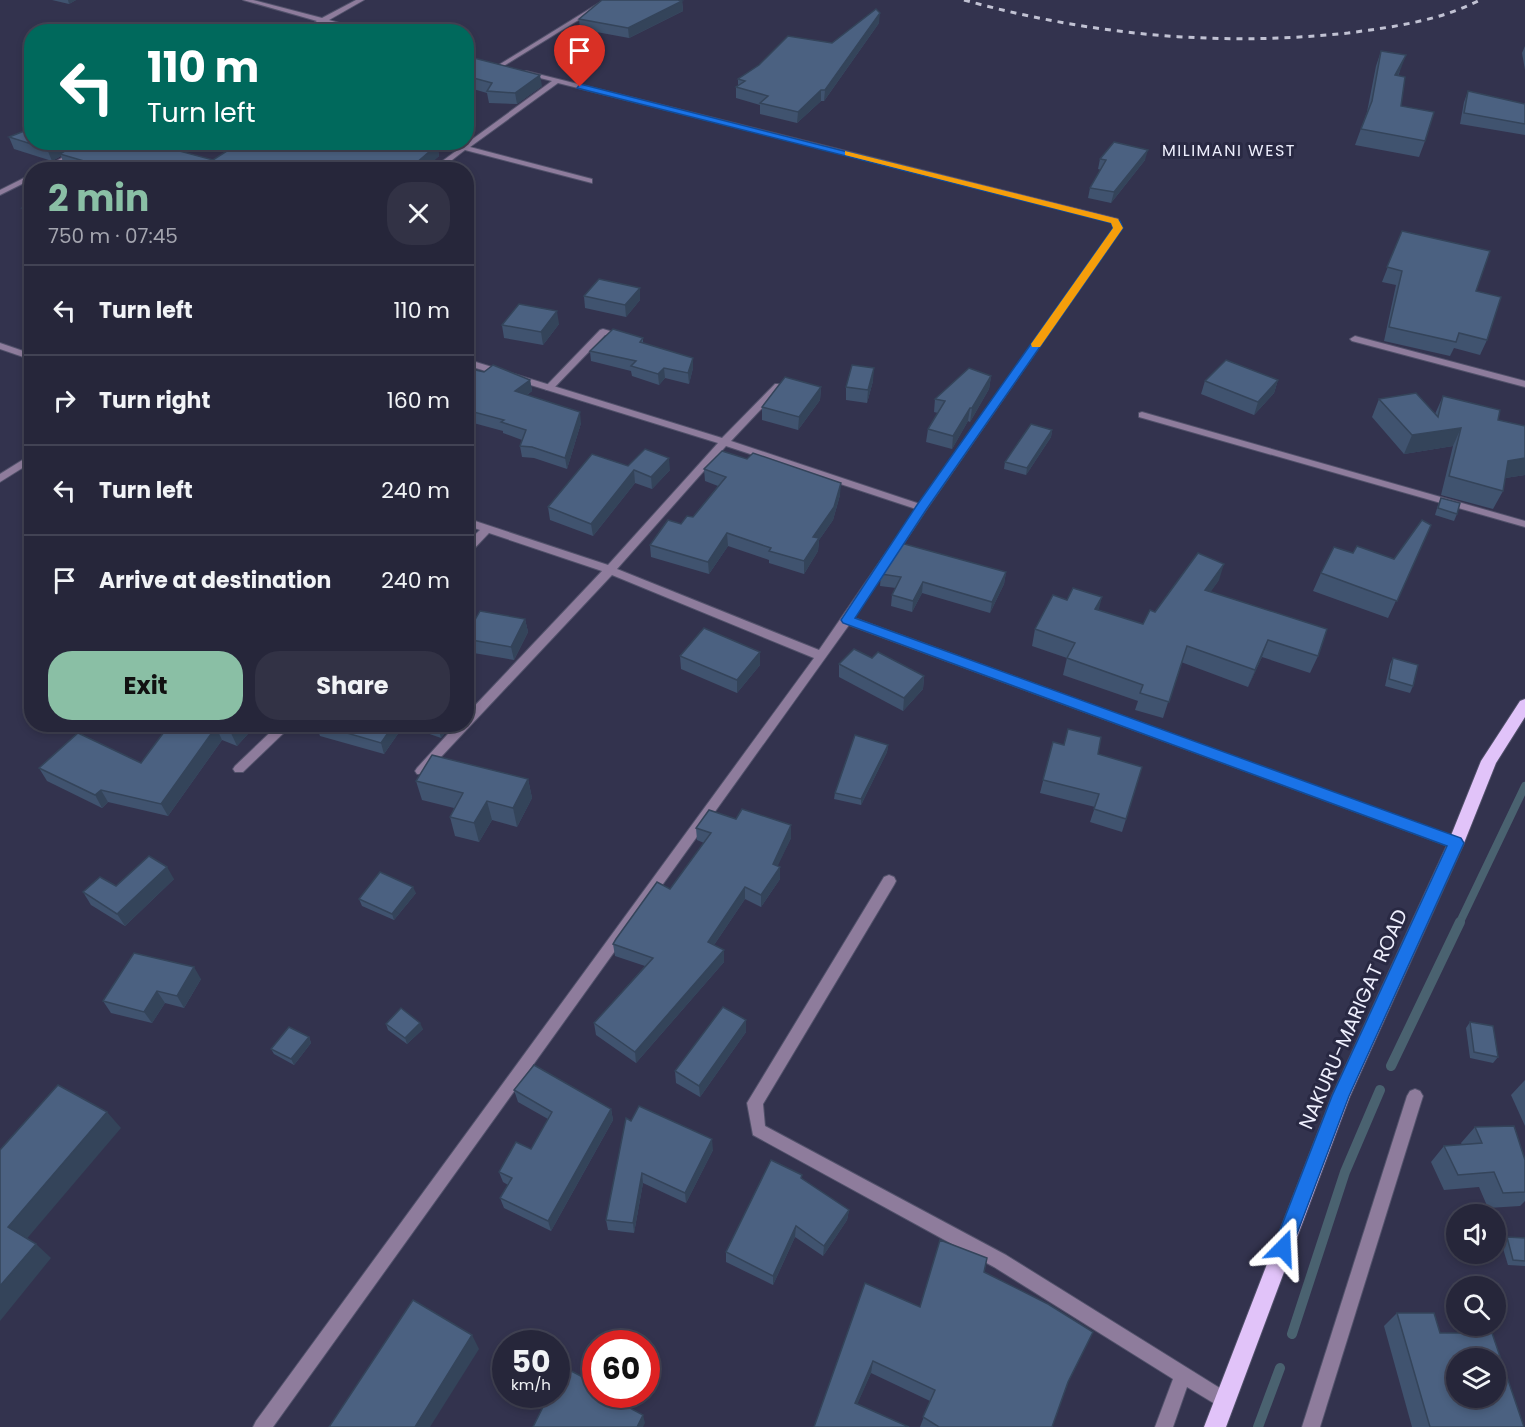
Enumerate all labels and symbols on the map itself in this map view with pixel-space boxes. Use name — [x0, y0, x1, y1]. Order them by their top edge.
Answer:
pin — [554, 25, 605, 87]
district label: MILIMANI WEST — [1162, 139, 1296, 162]
street label: NAKURU-MARIGAT ROAD — [1292, 905, 1414, 1133]
position arrow — [1251, 1216, 1315, 1280]
speed limit sign: 60 — [582, 1330, 660, 1408]

